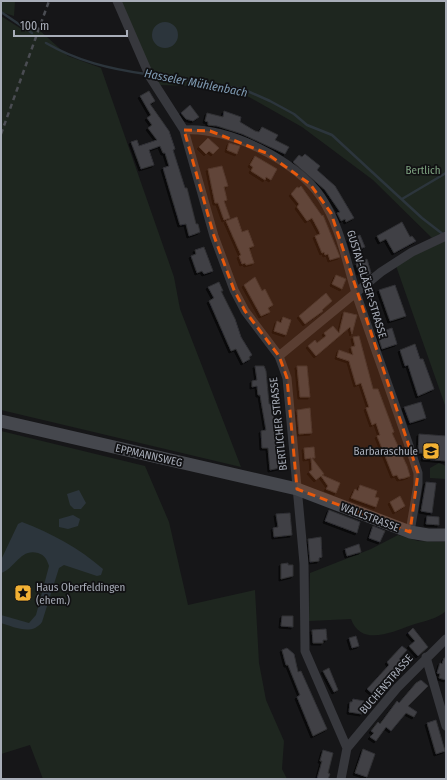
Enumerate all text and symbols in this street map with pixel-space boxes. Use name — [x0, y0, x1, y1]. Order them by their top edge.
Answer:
scale bar — [14, 12, 127, 38]
text: 100 m — [20, 19, 49, 33]
water label: Hasseler Mühlenbach — [143, 66, 249, 100]
park label: Bertlich — [406, 164, 440, 177]
street label: GUSTAV-GLÄSER-STRASSE — [344, 228, 389, 340]
street label: BERTLICHER STRASSE — [267, 377, 290, 471]
street label: EPPMANNSWEG — [114, 441, 184, 469]
school or university icon: Barbaraschule — [421, 441, 441, 461]
place label: Barbaraschule — [354, 445, 418, 458]
street label: WALLSTRASSE — [339, 500, 401, 535]
place label: Haus Oberfeldingen (ehem.) — [36, 581, 125, 607]
place icon: Haus Oberfeldingen (ehem.) — [13, 583, 33, 603]
street label: BUCHENSTRASSE — [357, 652, 416, 717]

